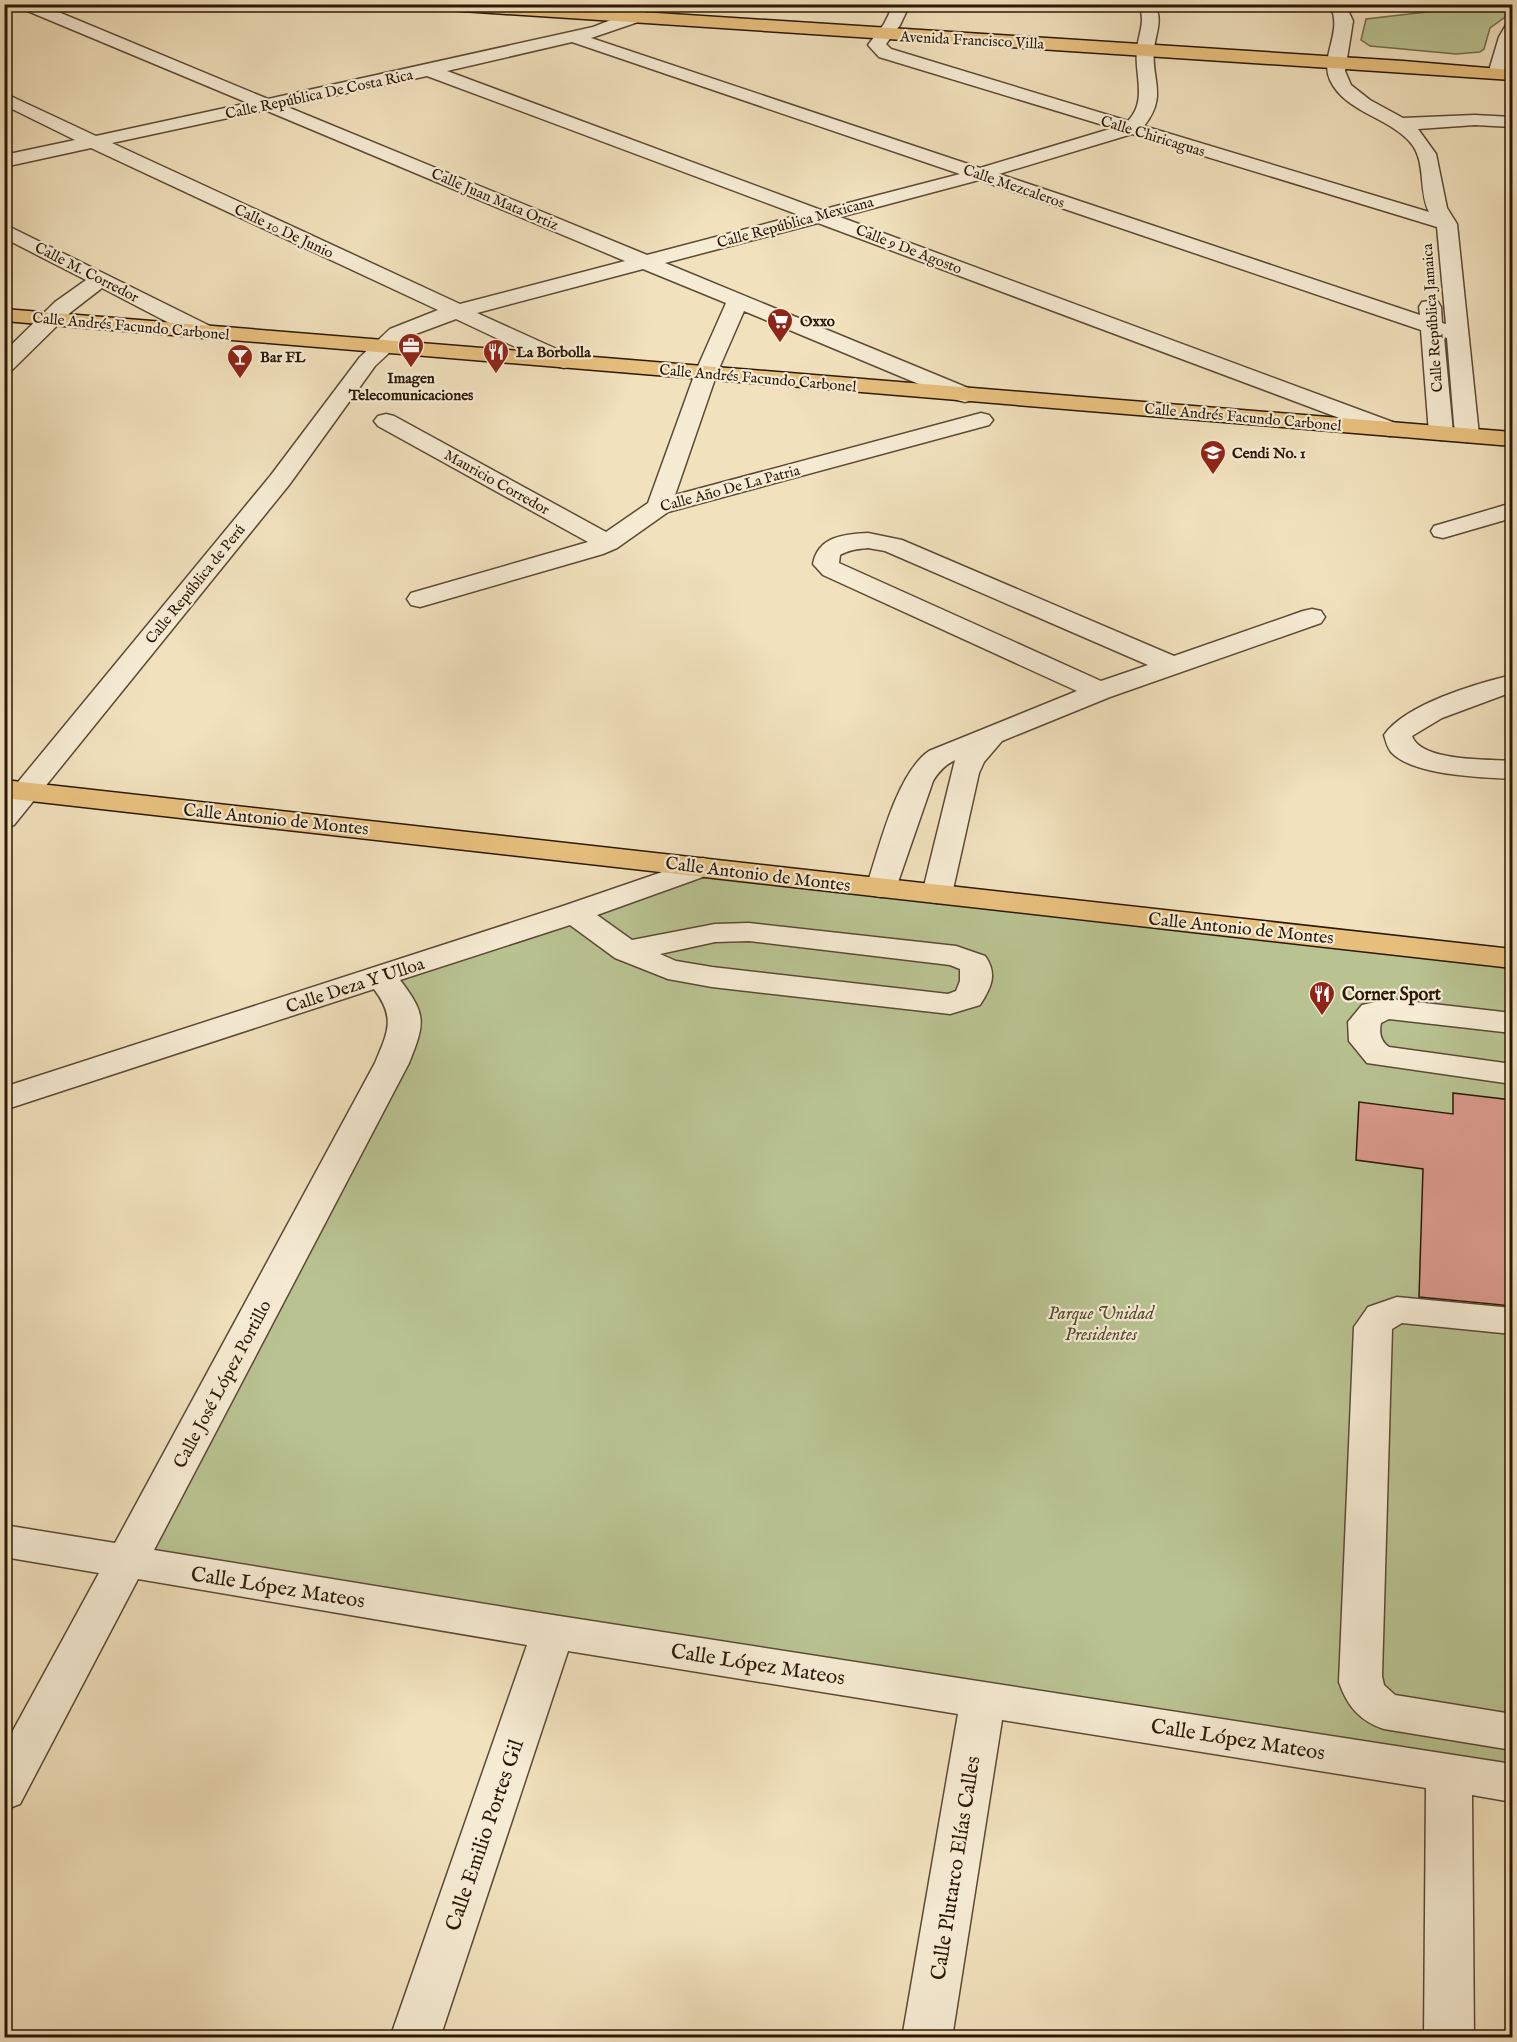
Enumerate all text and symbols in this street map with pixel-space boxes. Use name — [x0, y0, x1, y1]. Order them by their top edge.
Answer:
street label: Avenida Francisco Villa — [898, 27, 1045, 54]
street label: Calle República De Costa Rica — [224, 65, 415, 124]
street label: Calle Chiricaguas — [1098, 112, 1207, 161]
street label: Calle Mezcaleros — [961, 160, 1067, 213]
street label: Calle Juan Mata Ortiz — [428, 164, 561, 235]
street label: Calle República Mexicana — [715, 192, 876, 253]
street label: Calle 10 De Junio — [231, 200, 336, 263]
street label: Calle 9 De Agosto — [853, 220, 965, 278]
street label: Calle M. Corredor — [32, 238, 142, 307]
street label: Calle República Jamaica — [1418, 243, 1447, 393]
supermarket icon: Oxxo — [765, 306, 795, 344]
street label: Calle Andrés Facundo Carbonel — [32, 308, 231, 345]
place label: Oxxo — [800, 312, 835, 331]
office icon: Imagen Telecomunicaciones — [396, 331, 426, 369]
restaurant icon: La Borbolla — [481, 337, 511, 375]
bar icon: Bar FL — [225, 342, 255, 380]
place label: La Borbolla — [516, 343, 591, 362]
place label: Bar FL — [260, 348, 306, 367]
street label: Calle Andrés Facundo Carbonel — [659, 360, 858, 397]
place label: Imagen Telecomunicaciones — [348, 369, 474, 405]
street label: Calle Andrés Facundo Carbonel — [1144, 399, 1343, 436]
school or university icon: Cendi No. 1 — [1198, 438, 1228, 476]
place label: Cendi No. 1 — [1232, 444, 1306, 463]
street label: Mauricio Corredor — [441, 446, 553, 520]
street label: Calle Año De La Patria — [658, 461, 803, 516]
street label: Calle República de Perú — [141, 520, 250, 648]
street label: Calle Antonio de Montes — [182, 799, 370, 842]
street label: Calle Antonio de Montes — [664, 853, 852, 898]
street label: Calle Antonio de Montes — [1147, 908, 1335, 951]
street label: Calle Deza Y Ulloa — [283, 953, 428, 1020]
restaurant icon: Corner Sport — [1307, 979, 1337, 1017]
place label: Corner Sport — [1342, 984, 1442, 1007]
street label: Calle José López Portillo — [169, 1296, 278, 1473]
park label: Parque Unidad Presidentes — [1048, 1303, 1156, 1347]
street label: Calle López Mateos — [189, 1561, 367, 1616]
street label: Calle López Mateos — [669, 1638, 847, 1693]
street label: Calle López Mateos — [1149, 1713, 1327, 1768]
street label: Calle Emilio Portes Gil — [440, 1736, 531, 1935]
street label: Calle Plutarco Elías Calles — [925, 1754, 988, 1982]

